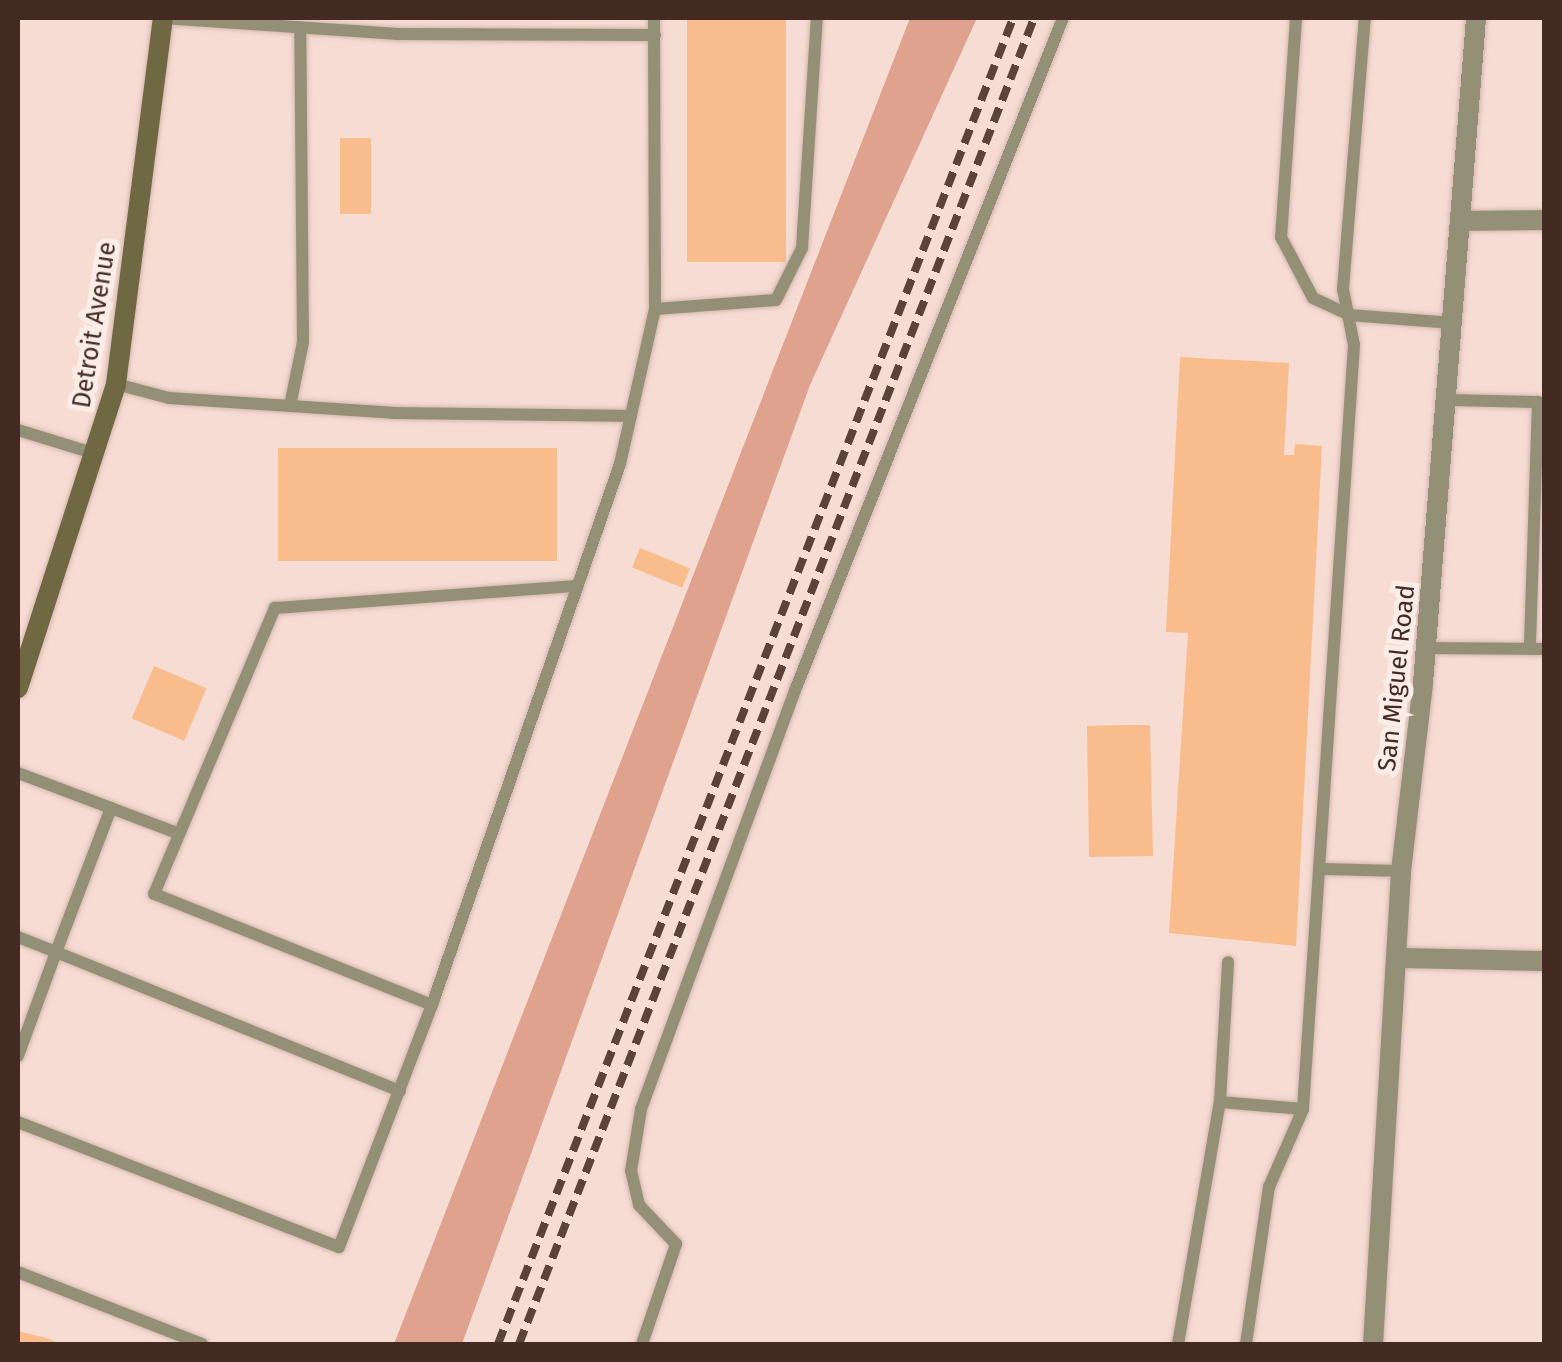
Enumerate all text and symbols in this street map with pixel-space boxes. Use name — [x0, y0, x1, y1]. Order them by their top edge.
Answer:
street label: Detroit Avenue — [67, 240, 123, 410]
street label: San Miguel Road — [1372, 583, 1422, 773]

